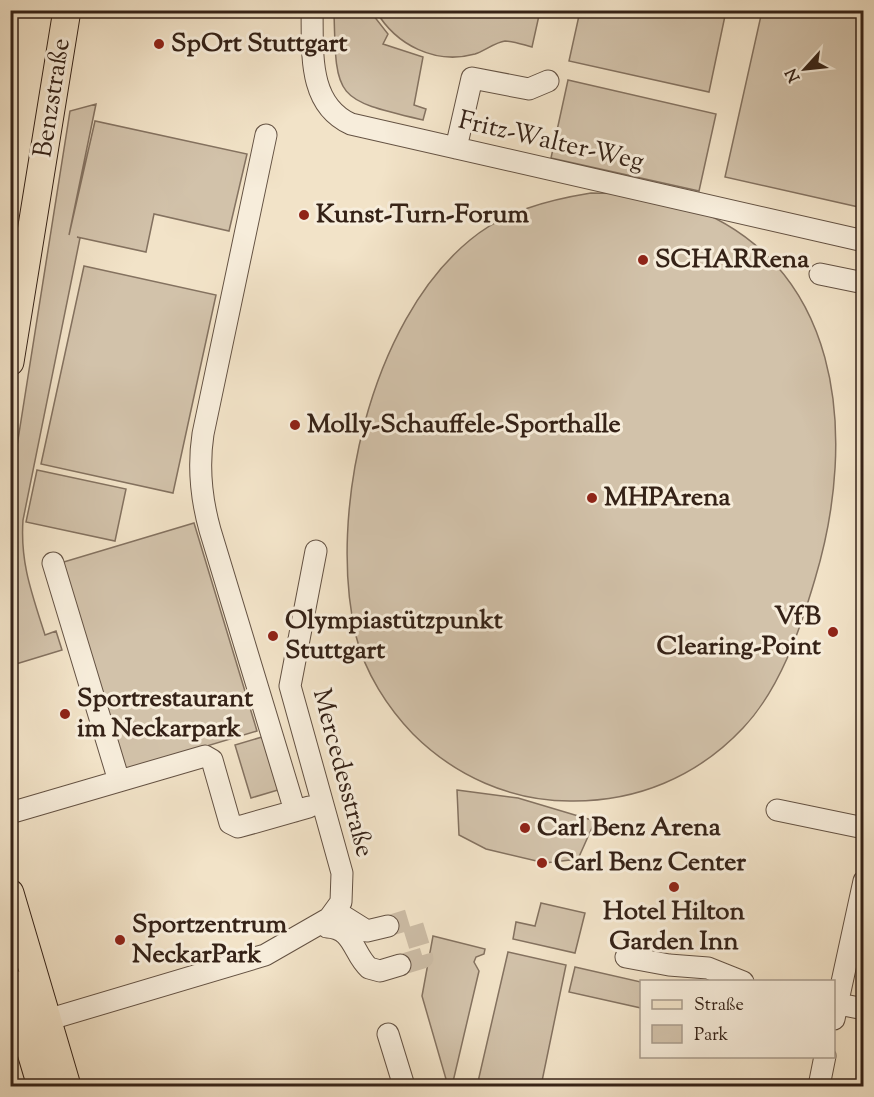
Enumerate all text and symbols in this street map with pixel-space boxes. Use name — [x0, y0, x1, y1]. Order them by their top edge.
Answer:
place label: SpOrt Stuttgart — [171, 26, 347, 63]
street label: Benzstraße — [25, 36, 81, 160]
marker: SpOrt Stuttgart — [152, 37, 166, 51]
north arrow — [775, 39, 835, 99]
text: N — [781, 64, 807, 86]
street label: Fritz-Walter-Weg — [455, 103, 647, 181]
place label: Kunst-Turn-Forum — [316, 197, 530, 234]
marker: Kunst-Turn-Forum — [297, 208, 311, 222]
place label: SCHARRena — [655, 242, 809, 279]
marker: SCHARRena — [636, 253, 650, 267]
place label: Molly-Schauffele-Sporthalle — [307, 407, 621, 444]
marker: Molly-Schauffele-Sporthalle — [288, 418, 302, 432]
place label: MHPArena — [604, 480, 731, 517]
marker: MHPArena — [585, 491, 599, 505]
place label: VfB Clearing-Point — [656, 599, 822, 666]
place label: Olympiastützpunkt Stuttgart — [285, 603, 503, 670]
marker: VfB Clearing-Point — [826, 625, 840, 639]
marker: Olympiastützpunkt Stuttgart — [266, 629, 280, 643]
place label: Sportrestaurant im Neckarpark — [77, 681, 253, 748]
street label: Mercedesstraße — [302, 685, 382, 861]
marker: Sportrestaurant im Neckarpark — [58, 707, 72, 721]
place label: Carl Benz Arena — [537, 810, 721, 847]
marker: Carl Benz Arena — [518, 821, 532, 835]
place label: Carl Benz Center — [554, 845, 746, 882]
marker: Carl Benz Center — [535, 856, 549, 870]
marker: Hotel Hilton Garden Inn — [667, 880, 681, 894]
place label: Hotel Hilton Garden Inn — [603, 894, 746, 961]
place label: Sportzentrum NeckarPark — [132, 907, 287, 974]
marker: Sportzentrum NeckarPark — [113, 933, 127, 947]
legend — [640, 980, 835, 1058]
text: Straße — [694, 993, 744, 1019]
text: Park — [694, 1023, 729, 1049]

